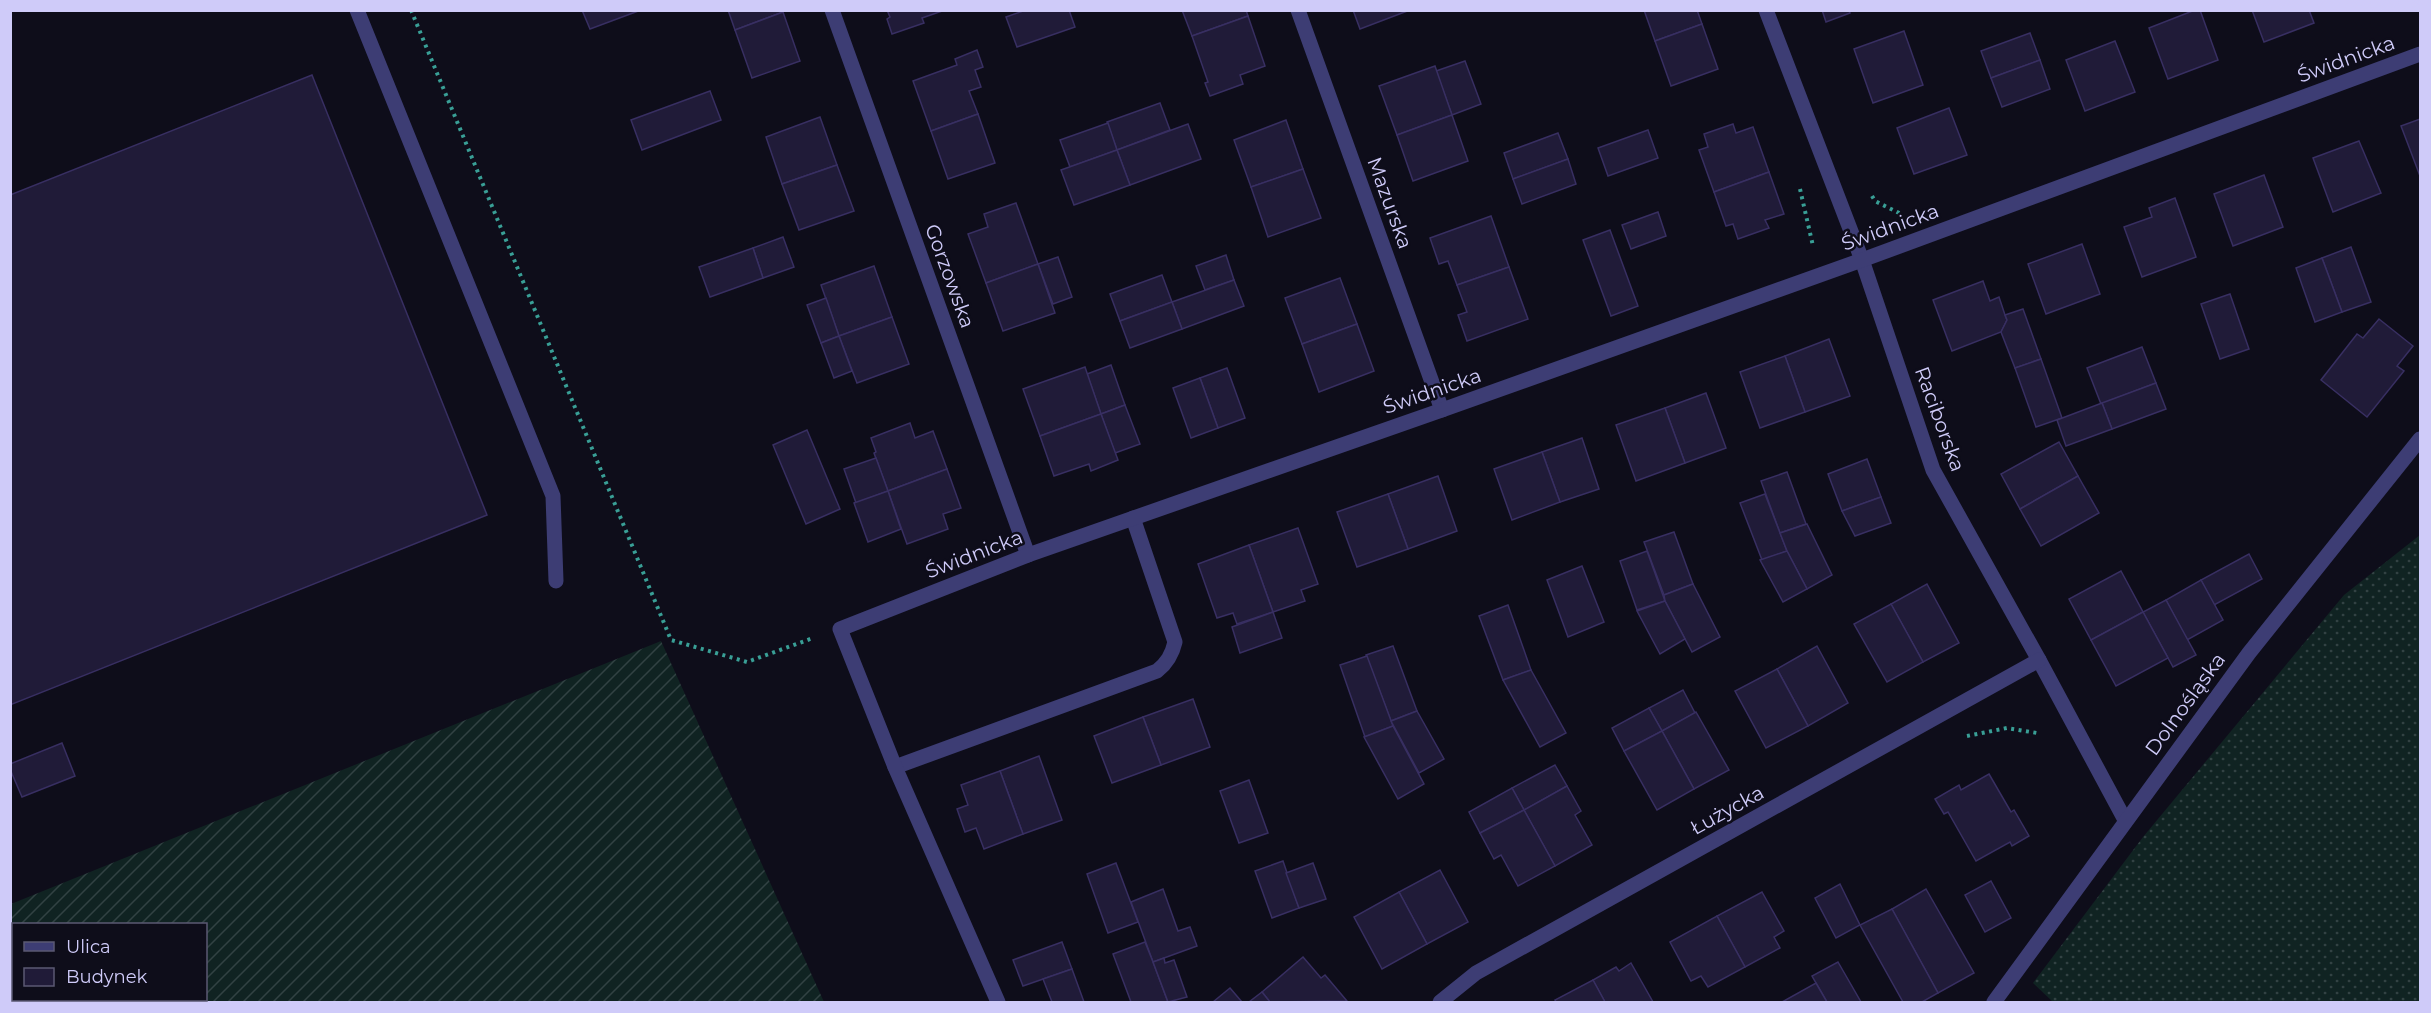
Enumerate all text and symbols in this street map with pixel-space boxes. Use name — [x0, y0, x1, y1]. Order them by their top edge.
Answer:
street label: Świdnicka — [2294, 30, 2398, 88]
street label: Mazurska — [1362, 154, 1418, 252]
street label: Świdnicka — [1838, 198, 1942, 256]
street label: Gorzowska — [920, 221, 980, 331]
street label: Świdnicka — [1380, 363, 1484, 419]
street label: Raciborska — [1910, 363, 1970, 475]
street label: Świdnicka — [922, 524, 1026, 584]
street label: Dolnośląska — [2140, 648, 2230, 760]
street label: Łużycka — [1686, 780, 1768, 840]
legend — [12, 923, 207, 1001]
text: Ulica — [66, 936, 111, 958]
text: Budynek — [66, 966, 148, 988]

